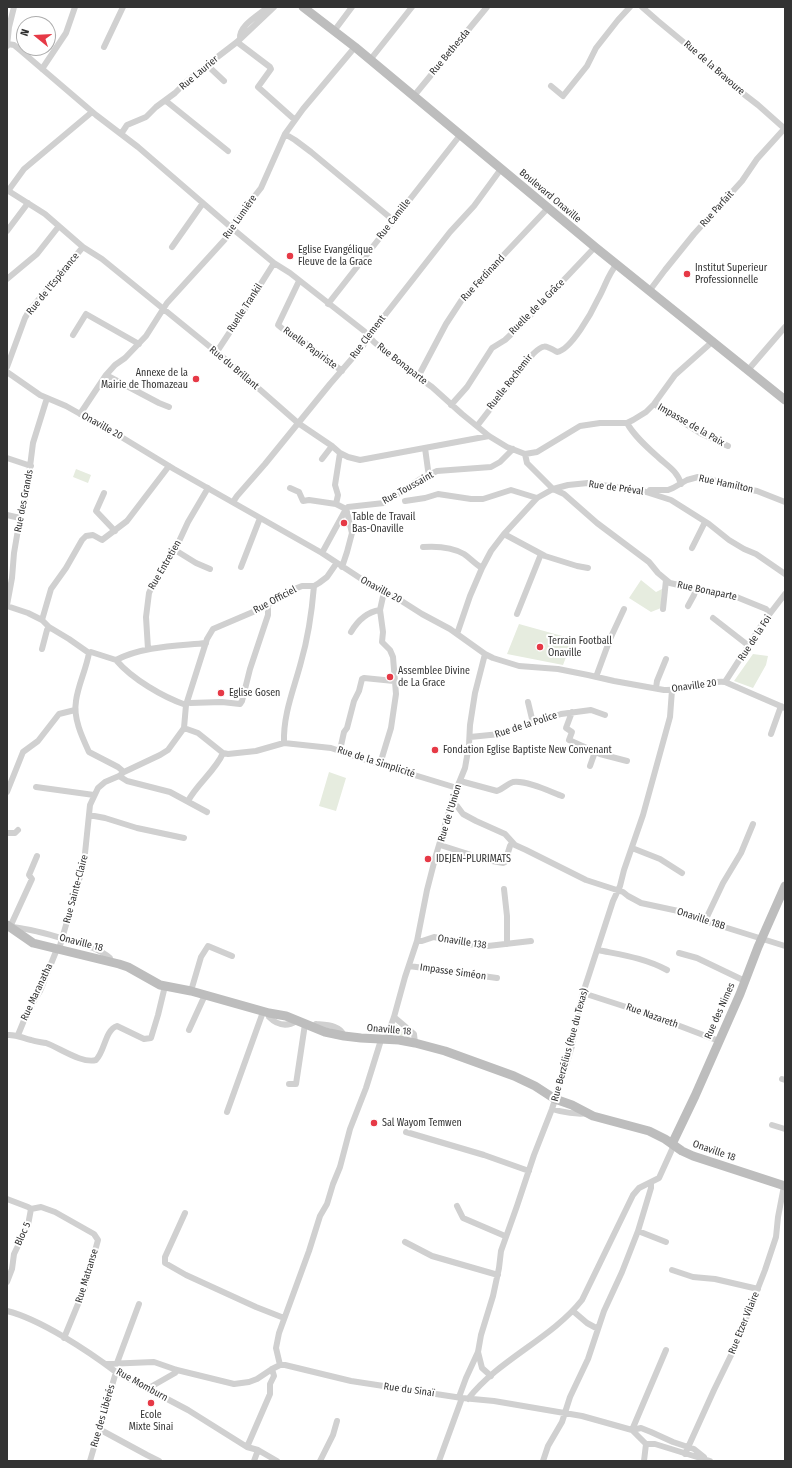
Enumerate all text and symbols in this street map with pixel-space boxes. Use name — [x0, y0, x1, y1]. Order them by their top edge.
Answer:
north arrow — [16, 16, 56, 56]
text: N — [18, 27, 32, 38]
street label: Rue Bethesda — [427, 27, 473, 77]
street label: Rue de la Bravoure — [681, 38, 747, 98]
street label: Rue Laurier — [177, 53, 221, 93]
street label: Boulevard Onaville — [517, 167, 583, 225]
street label: Rue Parfait — [698, 188, 736, 230]
street label: Rue Lumière — [221, 193, 259, 241]
street label: Rue Camille — [374, 196, 414, 242]
place label: Eglise Evangélique Fleuve de la Grace — [298, 244, 373, 268]
street label: Rue de l'Espérance — [24, 250, 82, 318]
marker: Eglise Evangélique Fleuve de la Grace — [285, 251, 295, 261]
street label: Rue Ferdinand — [459, 252, 507, 304]
place label: Institut Superieur Professionnelle — [695, 262, 767, 286]
marker: Institut Superieur Professionnelle — [682, 269, 692, 279]
street label: Ruelle de la Grâce — [507, 277, 567, 337]
street label: Ruelle Trankil — [225, 281, 265, 335]
street label: Rue Clement — [348, 313, 388, 361]
street label: Ruelle Papiriste — [281, 324, 339, 372]
street label: Rue Bonaparte — [374, 341, 430, 387]
street label: Rue du Brillant — [207, 344, 261, 392]
street label: Ruelle Rochemir — [485, 352, 535, 412]
place label: Annexe de la Mairie de Thomazeau — [101, 367, 188, 390]
marker: Annexe de la Mairie de Thomazeau — [191, 374, 201, 384]
street label: Impasse de la Paix — [655, 401, 727, 449]
street label: Onaville 20 — [79, 410, 125, 442]
street label: Rue des Grands — [12, 469, 36, 533]
street label: Rue Toussaint — [380, 469, 436, 507]
street label: Rue Hamilton — [698, 472, 754, 496]
street label: Rue de Préval — [588, 478, 644, 498]
place label: Table de Travail Bas-Onaville — [352, 511, 416, 534]
marker: Table de Travail Bas-Onaville — [339, 518, 349, 528]
street label: Rue Entretien — [146, 538, 184, 592]
street label: Onaville 20 — [358, 574, 404, 606]
street label: Rue Bonaparte — [676, 579, 738, 603]
street label: Rue Officiel — [251, 584, 299, 616]
street label: Rue de la Foi — [736, 613, 774, 663]
place label: Terrain Football Onaville — [548, 635, 612, 658]
marker: Terrain Football Onaville — [535, 642, 545, 652]
place label: Assemblee Divine de La Grace — [398, 665, 470, 688]
marker: Assemblee Divine de La Grace — [385, 672, 395, 682]
street label: Onaville 20 — [671, 677, 717, 695]
place label: Eglise Gosen — [229, 687, 280, 699]
marker: Eglise Gosen — [216, 688, 226, 698]
street label: Rue de la Police — [493, 709, 559, 741]
street label: Rue de la Simplicité — [336, 744, 416, 780]
place label: Fondation Eglise Baptiste New Convenant — [443, 744, 612, 756]
marker: Fondation Eglise Baptiste New Convenant — [430, 745, 440, 755]
street label: Rue de l'Union — [436, 783, 464, 843]
street label: Rue Sainte-Claire — [61, 853, 91, 925]
place label: IDEJEN-PLURIMATS — [436, 853, 511, 865]
marker: IDEJEN-PLURIMATS — [423, 854, 433, 864]
street label: Onaville 18B — [675, 906, 727, 932]
street label: Onaville 18 — [58, 932, 104, 954]
street label: Onaville 138 — [437, 932, 487, 952]
street label: Impasse Siméon — [419, 961, 487, 983]
street label: Rue Maranatha — [19, 962, 55, 1022]
street label: Rue des Nimes — [702, 981, 738, 1041]
street label: Rue Berzélius (Rue du Texas) — [549, 987, 591, 1103]
street label: Rue Nazareth — [624, 1001, 680, 1031]
street label: Onaville 18 — [366, 1022, 412, 1038]
place label: Sal Wayom Temwen — [382, 1117, 462, 1129]
marker: Sal Wayom Temwen — [369, 1118, 379, 1128]
street label: Onaville 18 — [691, 1138, 737, 1164]
street label: Bloc 5 — [13, 1220, 33, 1248]
street label: Rue Matranse — [73, 1248, 101, 1304]
street label: Rue Etzer Vilaire — [726, 1290, 762, 1356]
street label: Rue Momburn — [114, 1366, 170, 1404]
street label: Rue du Sinaï — [383, 1381, 435, 1399]
street label: Rue des Libérés — [88, 1383, 118, 1449]
marker: Ecole Mixte Sinai — [146, 1398, 156, 1408]
place label: Ecole Mixte Sinai — [129, 1409, 173, 1432]

